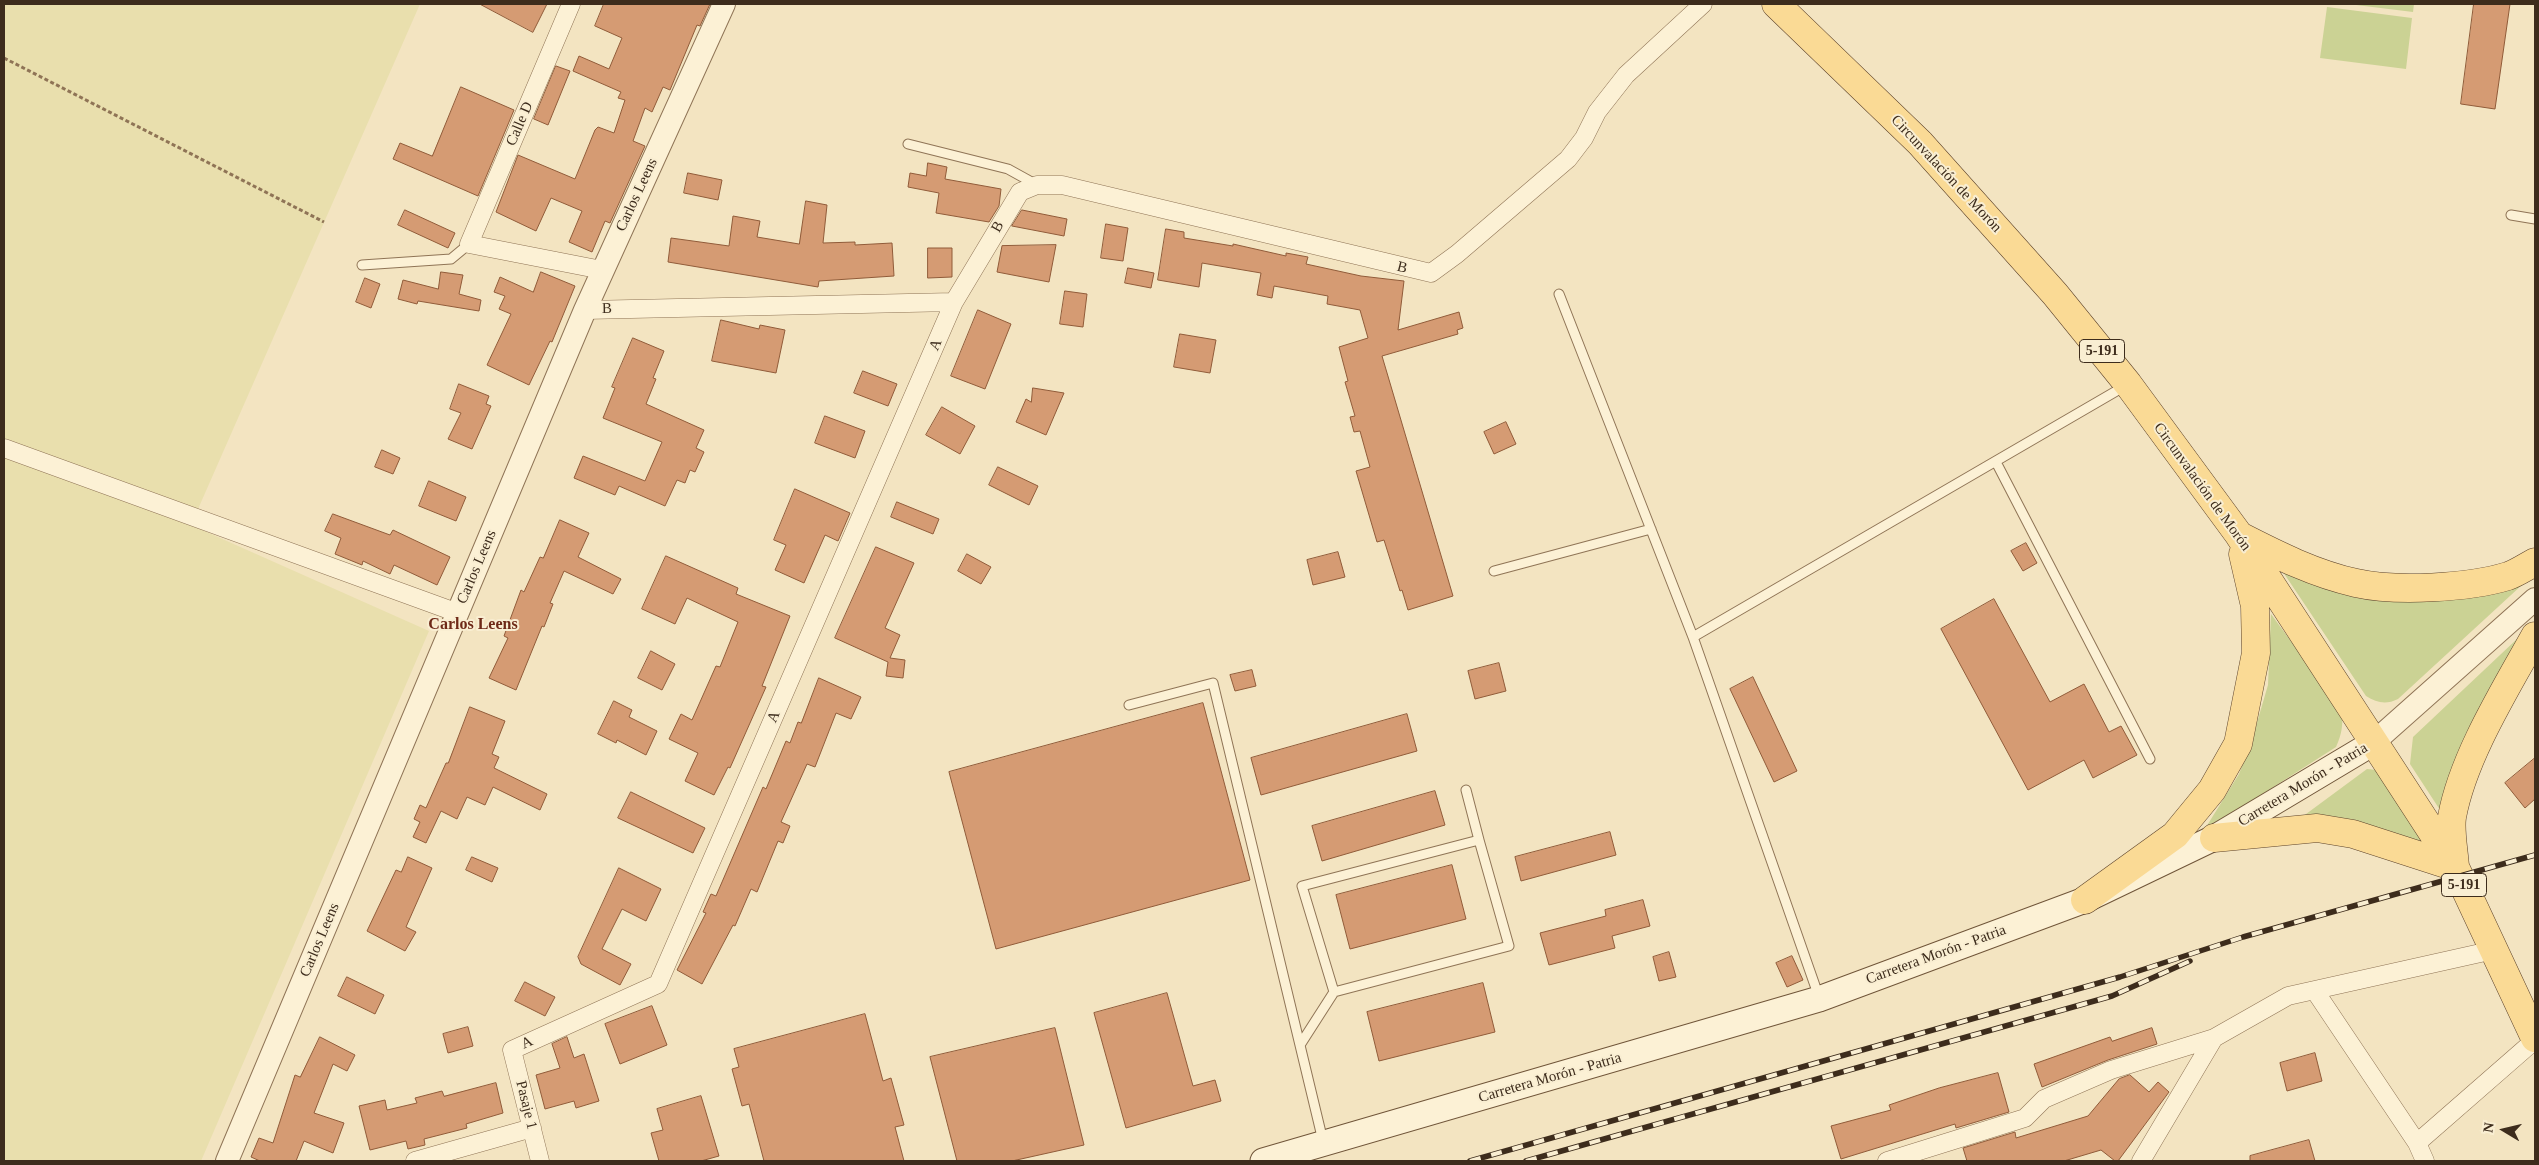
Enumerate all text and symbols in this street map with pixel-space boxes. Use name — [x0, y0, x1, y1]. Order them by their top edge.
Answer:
street label: Calle D — [503, 99, 537, 149]
street label: Circunvalación de Morón — [1887, 112, 2005, 236]
street label: Carlos Leens — [612, 156, 662, 234]
street label: B — [988, 218, 1008, 236]
street label: B — [1395, 258, 1409, 278]
street label: B — [602, 300, 612, 318]
street label: A — [926, 336, 946, 354]
road number: 5-191 — [2080, 340, 2124, 362]
street label: Circunvalación de Morón — [2149, 419, 2255, 555]
street label: Carlos Leens — [453, 527, 501, 607]
district label: Carlos Leens — [428, 615, 518, 635]
street label: A — [764, 708, 784, 726]
street label: Carretera Morón - Patria — [2235, 739, 2371, 831]
road number: 5-191 — [2442, 874, 2486, 896]
street label: Carlos Leens — [296, 900, 344, 980]
street label: Carretera Morón - Patria — [1863, 921, 2009, 989]
street label: A — [518, 1033, 536, 1053]
street label: Carretera Morón - Patria — [1476, 1049, 1624, 1107]
street label: Pasaje 1 — [511, 1079, 541, 1131]
north arrow — [2479, 1105, 2529, 1155]
text: N — [2480, 1121, 2497, 1134]

